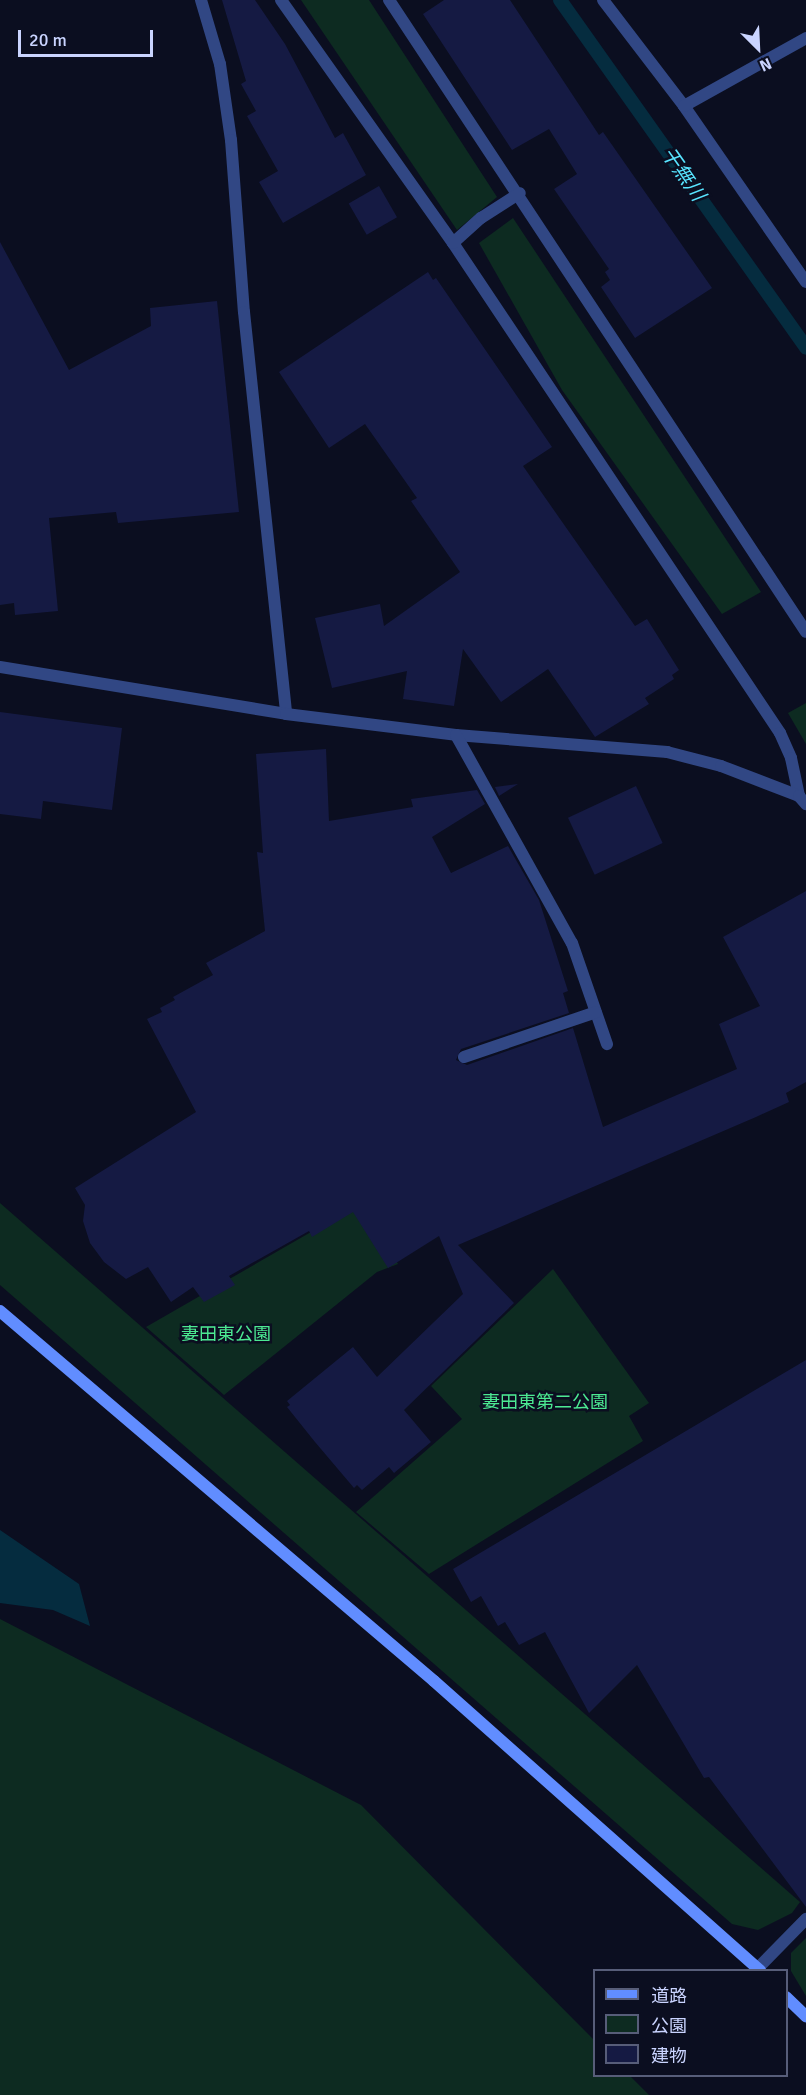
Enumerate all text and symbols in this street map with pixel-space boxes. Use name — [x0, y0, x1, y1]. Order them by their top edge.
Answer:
scale bar — [21, 18, 156, 56]
north arrow — [728, 18, 788, 78]
text: 20 m — [29, 29, 67, 51]
text: N — [756, 53, 774, 76]
water label: 干無川 — [656, 143, 710, 205]
park label: 妻田東公園 — [181, 1323, 271, 1345]
park label: 妻田東第二公園 — [482, 1391, 608, 1413]
legend — [593, 1969, 788, 2077]
text: 道路 — [651, 1985, 687, 2007]
text: 公園 — [651, 2015, 687, 2037]
text: 建物 — [651, 2045, 687, 2067]

